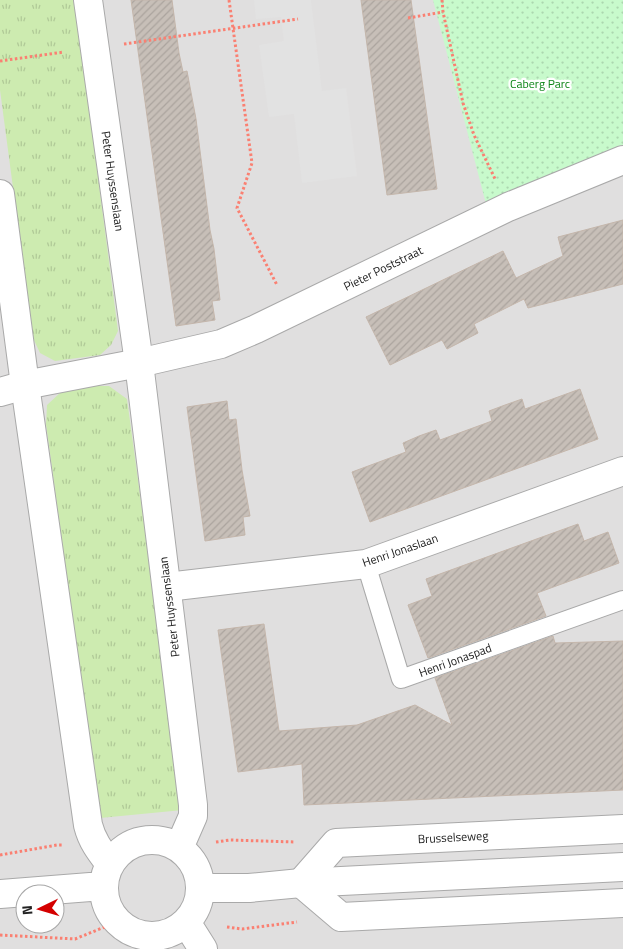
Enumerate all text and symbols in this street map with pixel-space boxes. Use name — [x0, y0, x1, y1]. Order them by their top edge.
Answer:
park label: Caberg Parc — [510, 74, 570, 93]
street label: Peter Huyssenslaan — [97, 130, 129, 232]
street label: Pieter Poststraat — [340, 240, 427, 295]
street label: Henri Jonaslaan — [360, 528, 440, 572]
street label: Peter Huyssenslaan — [153, 556, 185, 658]
street label: Henri Jonaspad — [416, 638, 494, 682]
street label: Brusselseweg — [417, 826, 489, 848]
north arrow — [15, 884, 65, 934]
text: N — [16, 904, 37, 916]

